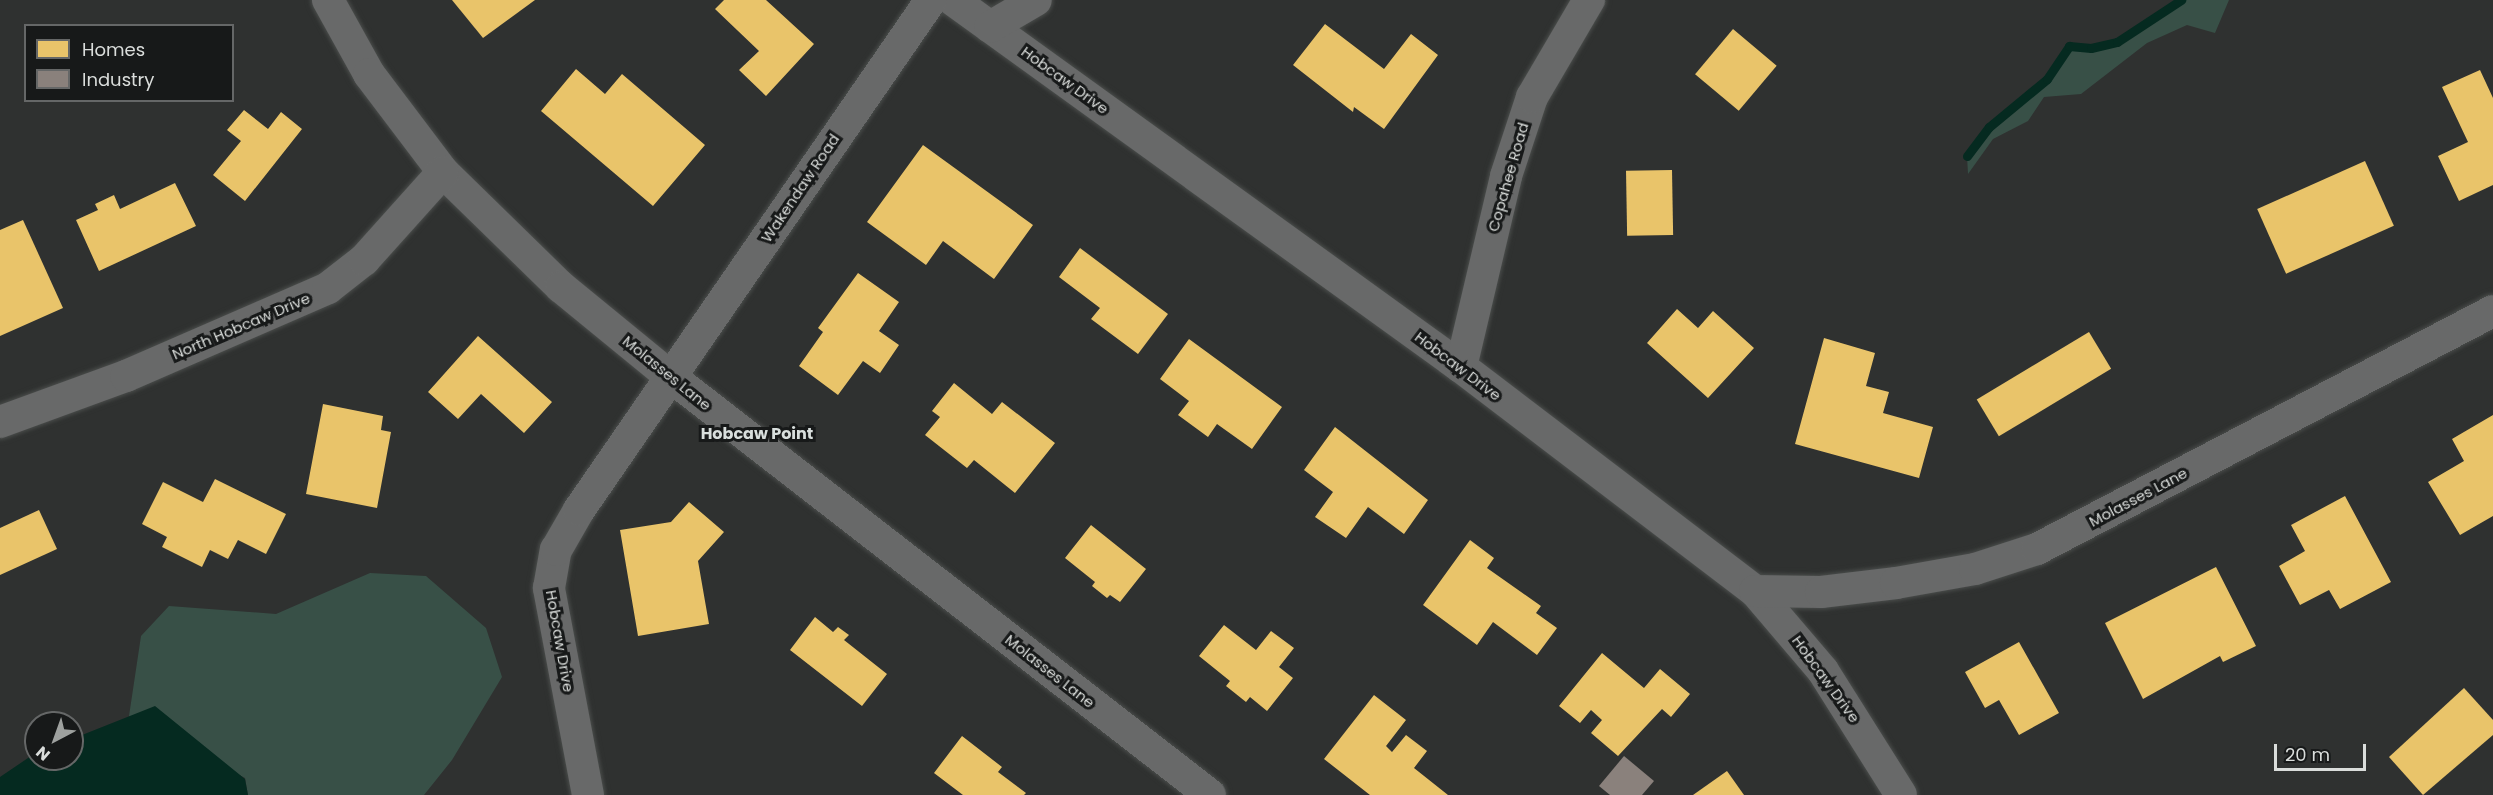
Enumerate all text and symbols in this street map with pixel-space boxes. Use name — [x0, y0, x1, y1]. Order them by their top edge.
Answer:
legend — [24, 24, 234, 102]
text: Homes — [82, 37, 145, 62]
street label: Hobcaw Drive — [1018, 42, 1112, 118]
text: Industry — [82, 67, 154, 92]
street label: Copahee Road — [1484, 120, 1532, 234]
street label: Wakendaw Road — [757, 130, 843, 246]
street label: North Hobcaw Drive — [169, 289, 313, 363]
street label: Hobcaw Drive — [1411, 328, 1505, 404]
street label: Molasses Lane — [619, 332, 715, 414]
district label: Hobcaw Point — [701, 424, 813, 444]
street label: Molasses Lane — [2086, 464, 2190, 530]
street label: Hobcaw Drive — [542, 589, 578, 693]
street label: Molasses Lane — [1002, 630, 1098, 712]
street label: Hobcaw Drive — [1788, 632, 1864, 726]
north arrow — [24, 711, 84, 771]
scale bar — [2277, 732, 2368, 770]
text: N — [31, 741, 55, 766]
text: 20 m — [2285, 742, 2330, 767]

